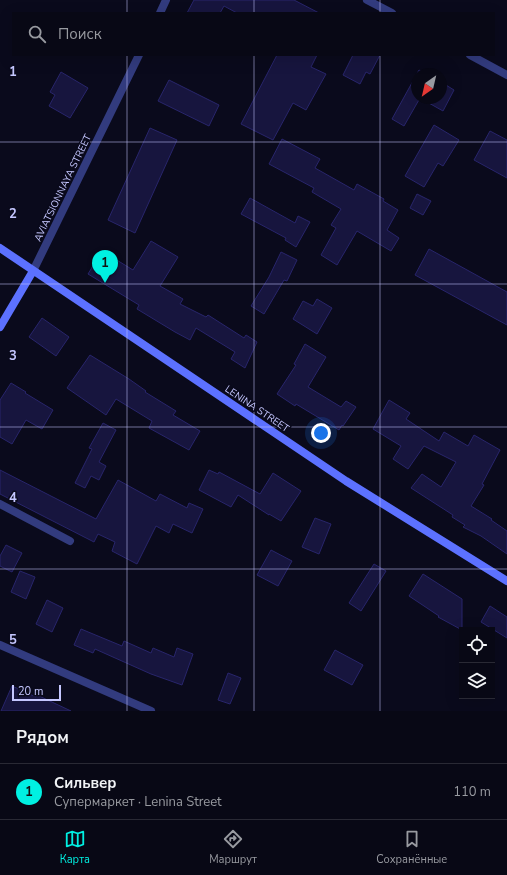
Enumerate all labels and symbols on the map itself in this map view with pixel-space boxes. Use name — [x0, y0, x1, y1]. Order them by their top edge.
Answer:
text: 1 — [9, 63, 17, 81]
north arrow — [411, 68, 447, 104]
street label: AVIATSIONNAYA STREET — [31, 132, 95, 244]
text: 2 — [9, 205, 17, 223]
pin: 1 — [92, 250, 118, 283]
text: 3 — [9, 347, 17, 365]
street label: LENINA STREET — [222, 382, 292, 436]
your location — [311, 423, 331, 443]
text: 4 — [9, 489, 17, 507]
text: 5 — [9, 631, 17, 649]
scale bar — [12, 683, 61, 702]

